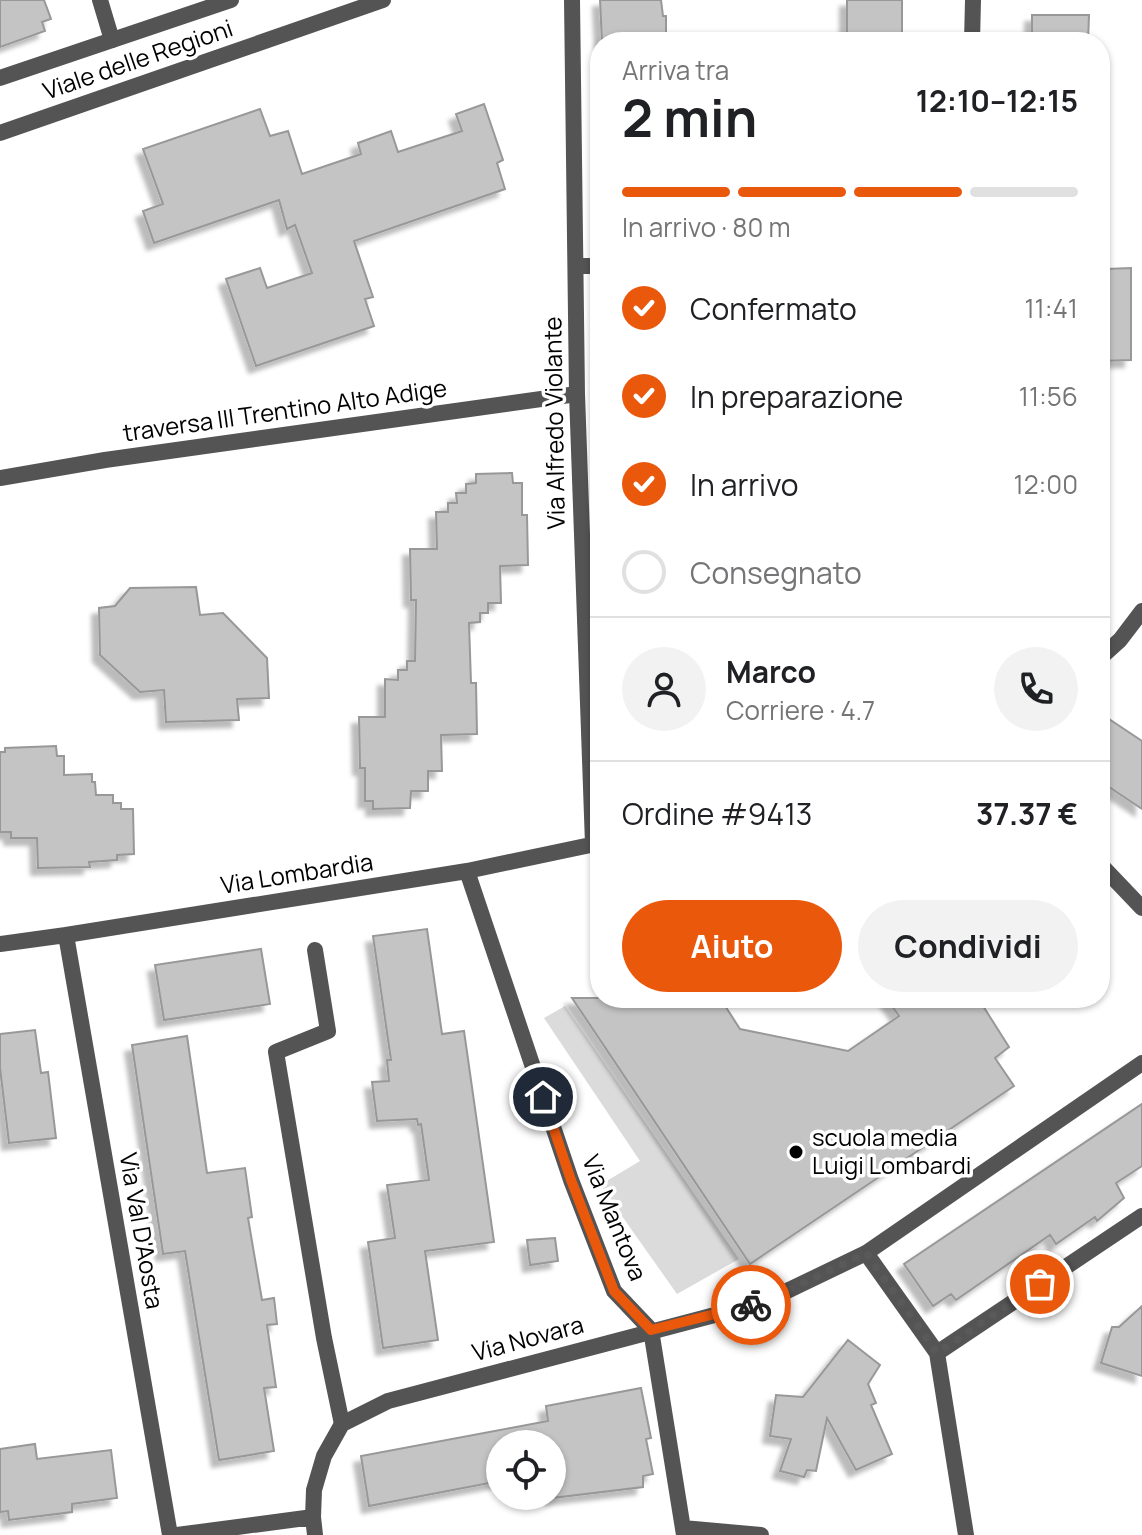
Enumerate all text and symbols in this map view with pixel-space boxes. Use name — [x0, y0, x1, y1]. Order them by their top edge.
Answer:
street label: Viale delle Regioni — [38, 11, 237, 107]
text: Arriva tra — [622, 52, 729, 88]
text: 12:10–12:15 — [916, 80, 1078, 121]
text: 2 min — [622, 82, 757, 153]
text: In arrivo · 80 m — [622, 209, 791, 245]
icon: check — [622, 286, 666, 330]
text: Confermato — [690, 288, 857, 329]
text: 11:41 — [1024, 290, 1078, 326]
street label: Via Alfredo Violante — [535, 316, 572, 530]
street label: traversa III Trentino Alto Adige — [121, 370, 449, 449]
icon: check — [622, 374, 666, 418]
text: In preparazione — [690, 376, 903, 417]
text: 11:56 — [1019, 378, 1078, 414]
icon: check — [622, 462, 666, 506]
text: In arrivo — [690, 464, 799, 505]
text: 12:00 — [1014, 466, 1078, 502]
text: Consegnato — [690, 552, 862, 593]
button: person — [622, 647, 706, 731]
button: phone — [994, 647, 1078, 731]
text: Marco — [726, 651, 816, 692]
text: Corriere · 4.7 — [726, 692, 875, 728]
text: Ordine #9413 — [622, 793, 812, 834]
text: 37.37 € — [976, 793, 1078, 834]
street label: Via Lombardia — [218, 844, 375, 901]
button: Aiuto — [622, 900, 842, 992]
button: Condividi — [858, 900, 1078, 992]
pin — [509, 1063, 577, 1131]
icon: home — [521, 1075, 565, 1119]
place label: scuola media Luigi Lombardi — [812, 1120, 971, 1181]
marker: scuola media Luigi Lombardi — [787, 1143, 805, 1161]
street label: Via Val D'Aosta — [113, 1150, 172, 1311]
street label: Via Mantova — [575, 1150, 656, 1285]
pin — [1006, 1250, 1074, 1318]
icon: bag — [1018, 1262, 1062, 1306]
courier — [711, 1265, 791, 1345]
icon: bike — [729, 1283, 773, 1327]
street label: Via Novara — [468, 1307, 587, 1368]
map controls — [486, 1430, 566, 1510]
button: locate — [486, 1430, 566, 1510]

